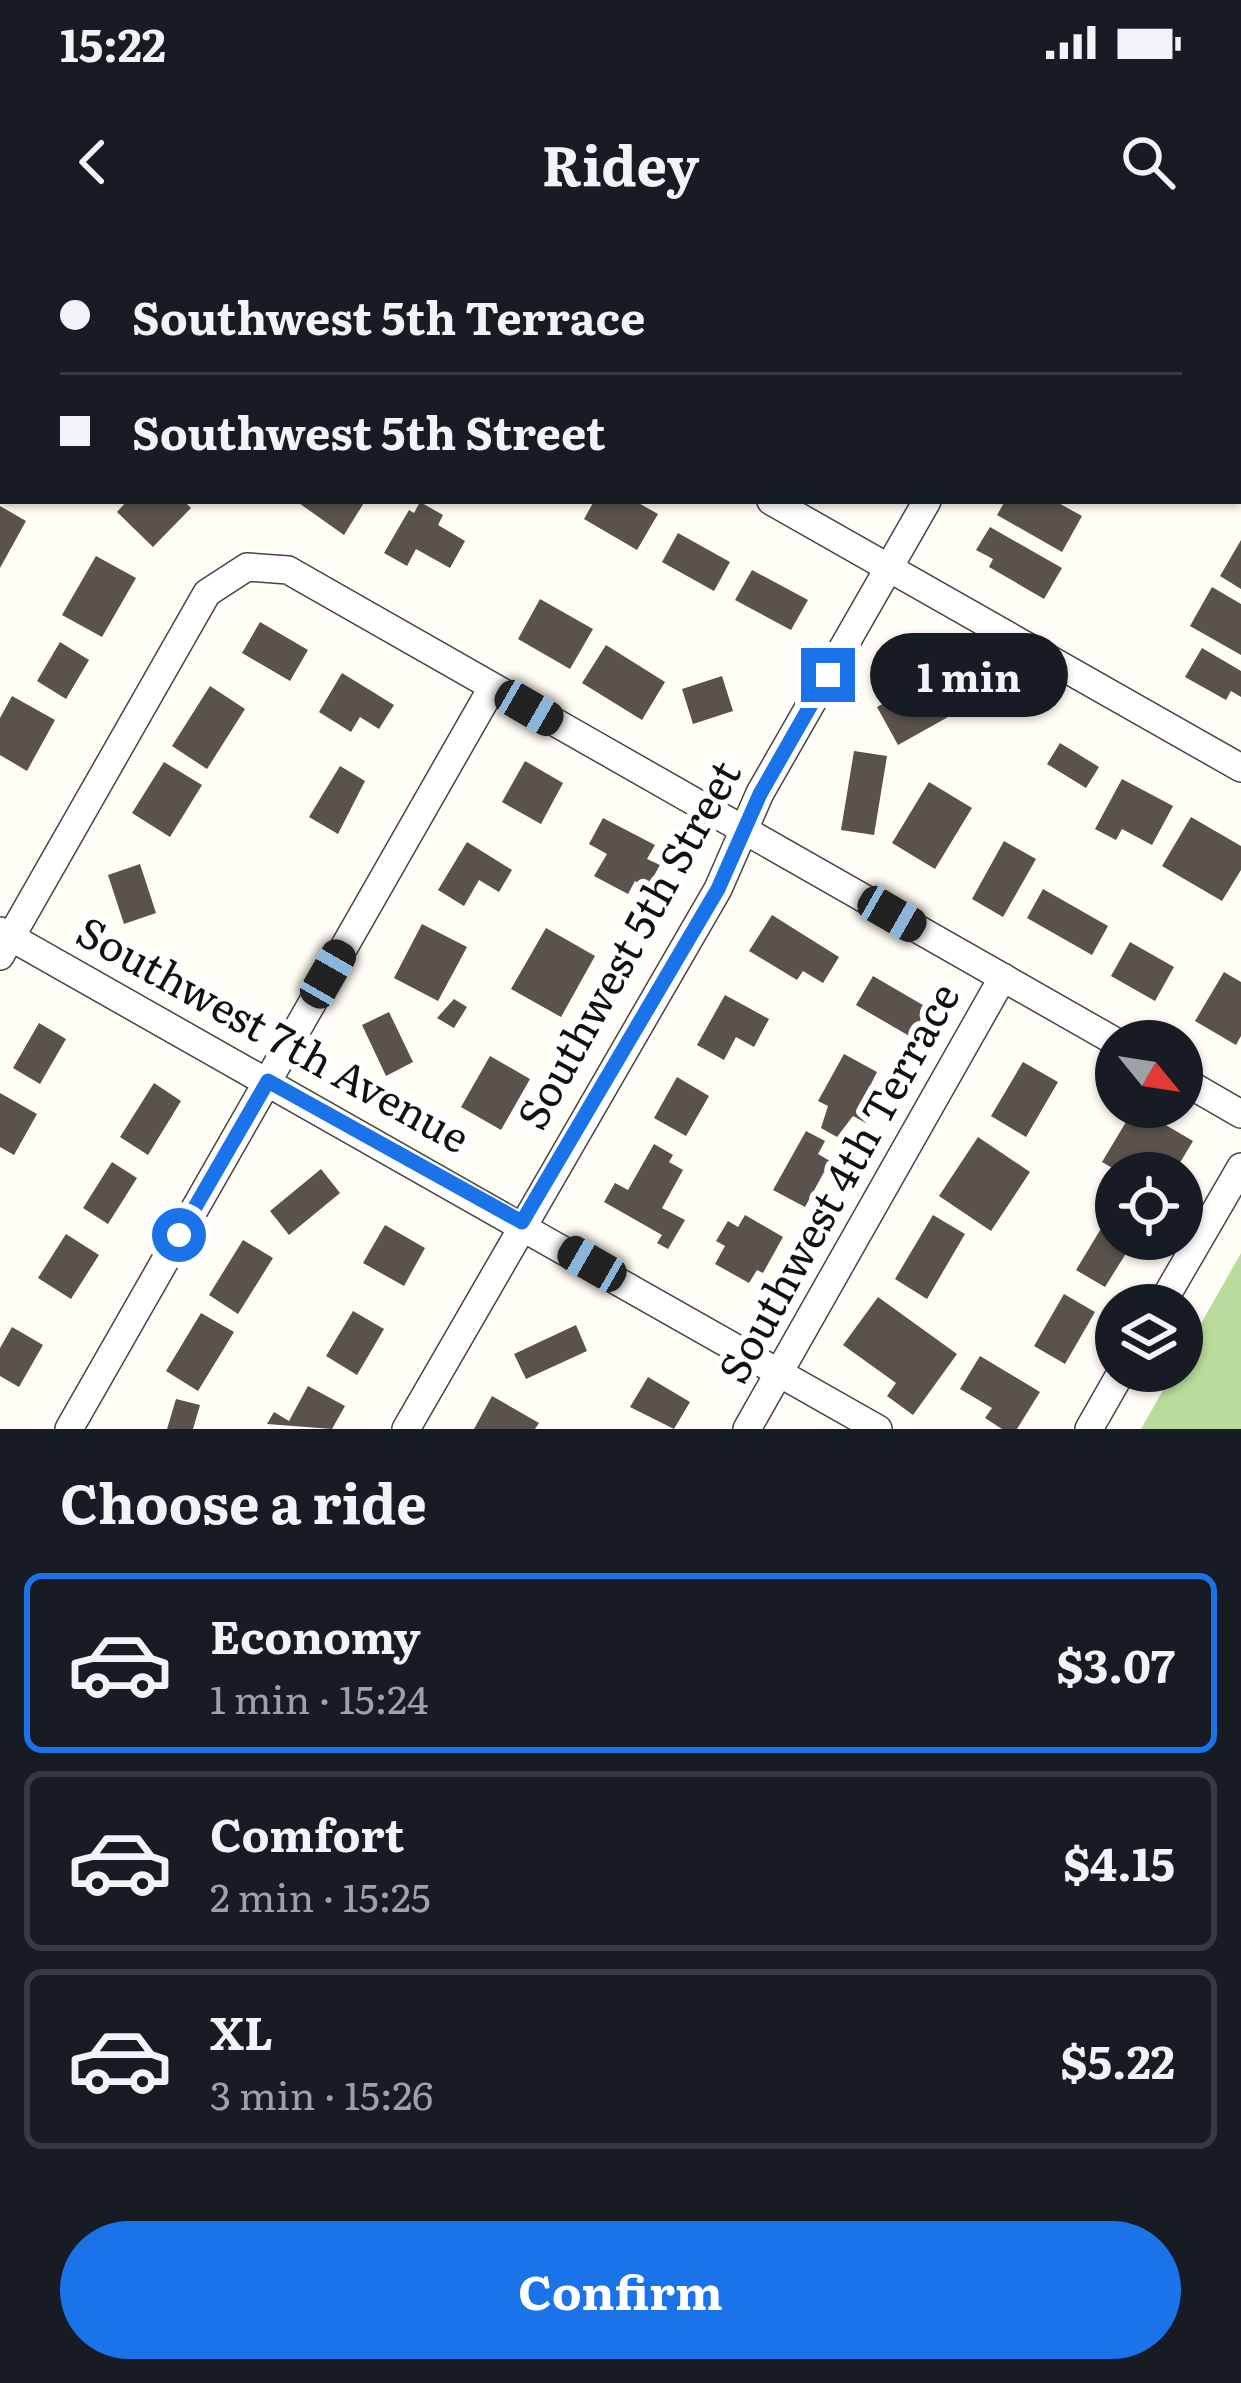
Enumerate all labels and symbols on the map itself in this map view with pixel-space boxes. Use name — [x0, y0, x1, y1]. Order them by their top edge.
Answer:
callout: 1 min — [870, 633, 1068, 717]
route end — [801, 648, 855, 702]
car — [489, 674, 569, 742]
street label: Southwest 5th Street — [499, 748, 754, 1139]
car — [852, 880, 932, 948]
street label: Southwest 7th Avenue — [67, 898, 482, 1166]
car — [294, 934, 362, 1014]
street label: Southwest 4th Terrace — [700, 970, 972, 1393]
north arrow — [1095, 1020, 1203, 1128]
route start — [152, 1208, 206, 1262]
car — [552, 1230, 632, 1298]

